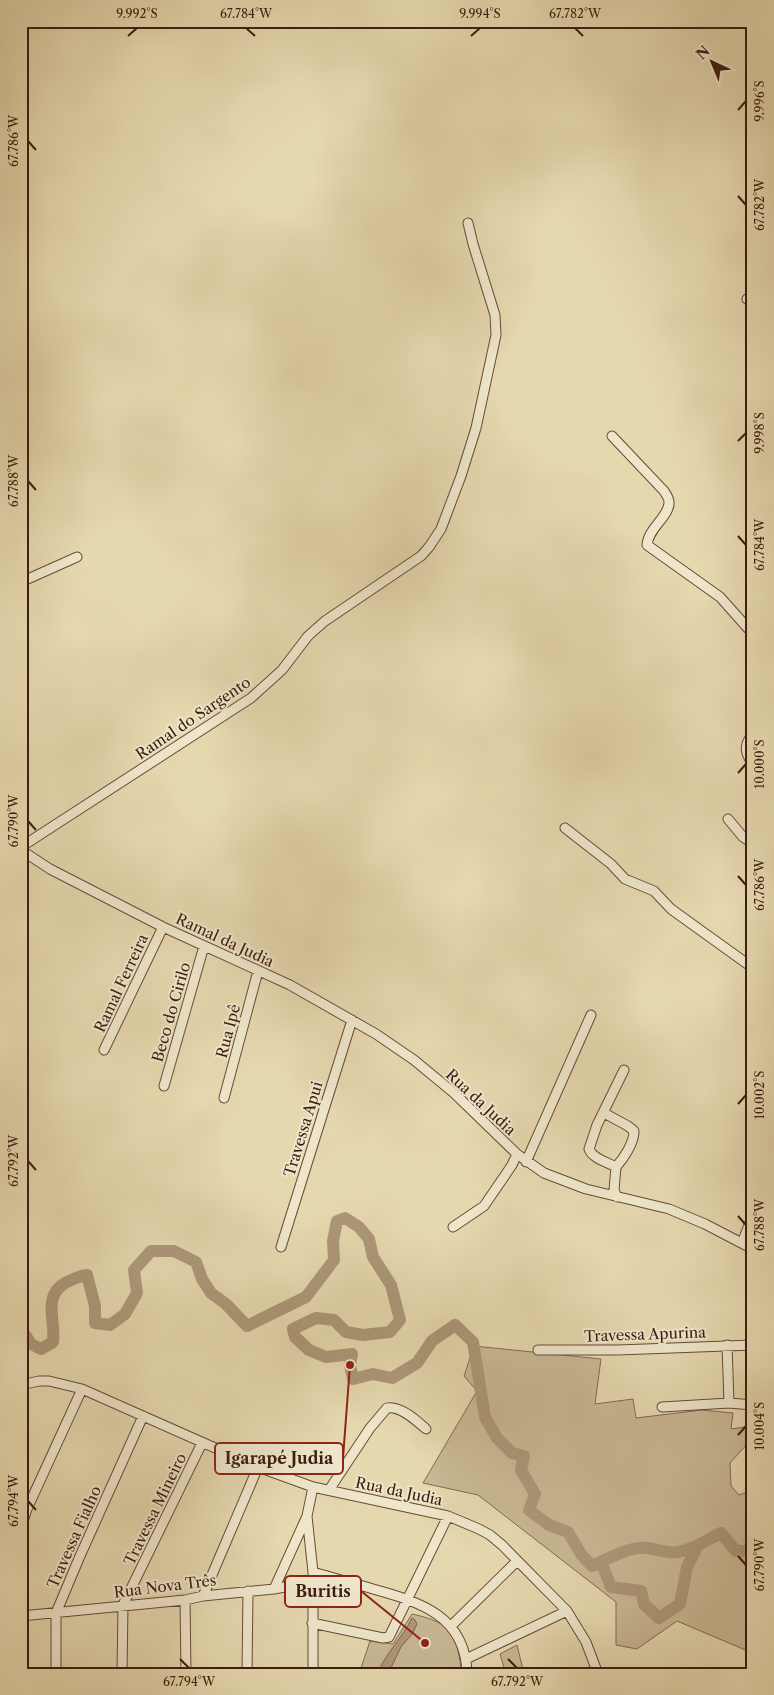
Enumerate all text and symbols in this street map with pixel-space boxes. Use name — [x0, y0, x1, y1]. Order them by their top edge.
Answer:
text: 9.992°S — [116, 6, 158, 21]
text: 67.784°W — [220, 6, 273, 21]
text: 9.994°S — [459, 6, 501, 21]
text: 67.782°W — [549, 6, 602, 21]
north arrow — [686, 38, 736, 88]
text: N — [692, 42, 714, 63]
text: 9.996°S — [752, 80, 767, 122]
text: 67.786°W — [6, 114, 21, 167]
text: 67.782°W — [752, 178, 767, 231]
text: 9.998°S — [752, 412, 767, 454]
text: 67.788°W — [6, 454, 21, 507]
text: 67.784°W — [752, 518, 767, 571]
street label: Ramal do Sargento — [132, 672, 254, 764]
text: 10.000°S — [752, 739, 767, 789]
text: 67.790°W — [6, 794, 21, 847]
text: 67.786°W — [752, 858, 767, 911]
street label: Ramal da Judia — [173, 909, 277, 971]
street label: Ramal Ferreira — [90, 931, 152, 1035]
street label: Beco do Cirilo — [148, 960, 194, 1064]
street label: Rua Ipê — [212, 1002, 244, 1060]
street label: Rua da Judia — [442, 1065, 520, 1139]
text: 10.002°S — [752, 1071, 767, 1119]
street label: Travessa Apui — [280, 1079, 327, 1179]
text: 67.792°W — [6, 1134, 21, 1187]
text: 67.788°W — [752, 1198, 767, 1251]
street label: Travessa Apurina — [584, 1322, 706, 1346]
text: 10.004°S — [752, 1402, 767, 1450]
callout: Igarapé Judia — [215, 1443, 343, 1474]
text: Igarapé Judia — [225, 1448, 334, 1468]
street label: Travessa Mineiro — [120, 1450, 190, 1568]
street label: Rua da Judia — [354, 1472, 444, 1510]
text: 67.794°W — [6, 1474, 21, 1527]
street label: Travessa Fialho — [43, 1483, 105, 1591]
text: 67.790°W — [752, 1538, 767, 1591]
street label: Rua Nova Três — [113, 1570, 217, 1602]
callout: Buritis — [285, 1576, 361, 1607]
text: Buritis — [295, 1581, 351, 1601]
text: 67.794°W — [163, 1674, 216, 1689]
text: 67.792°W — [491, 1674, 544, 1689]

